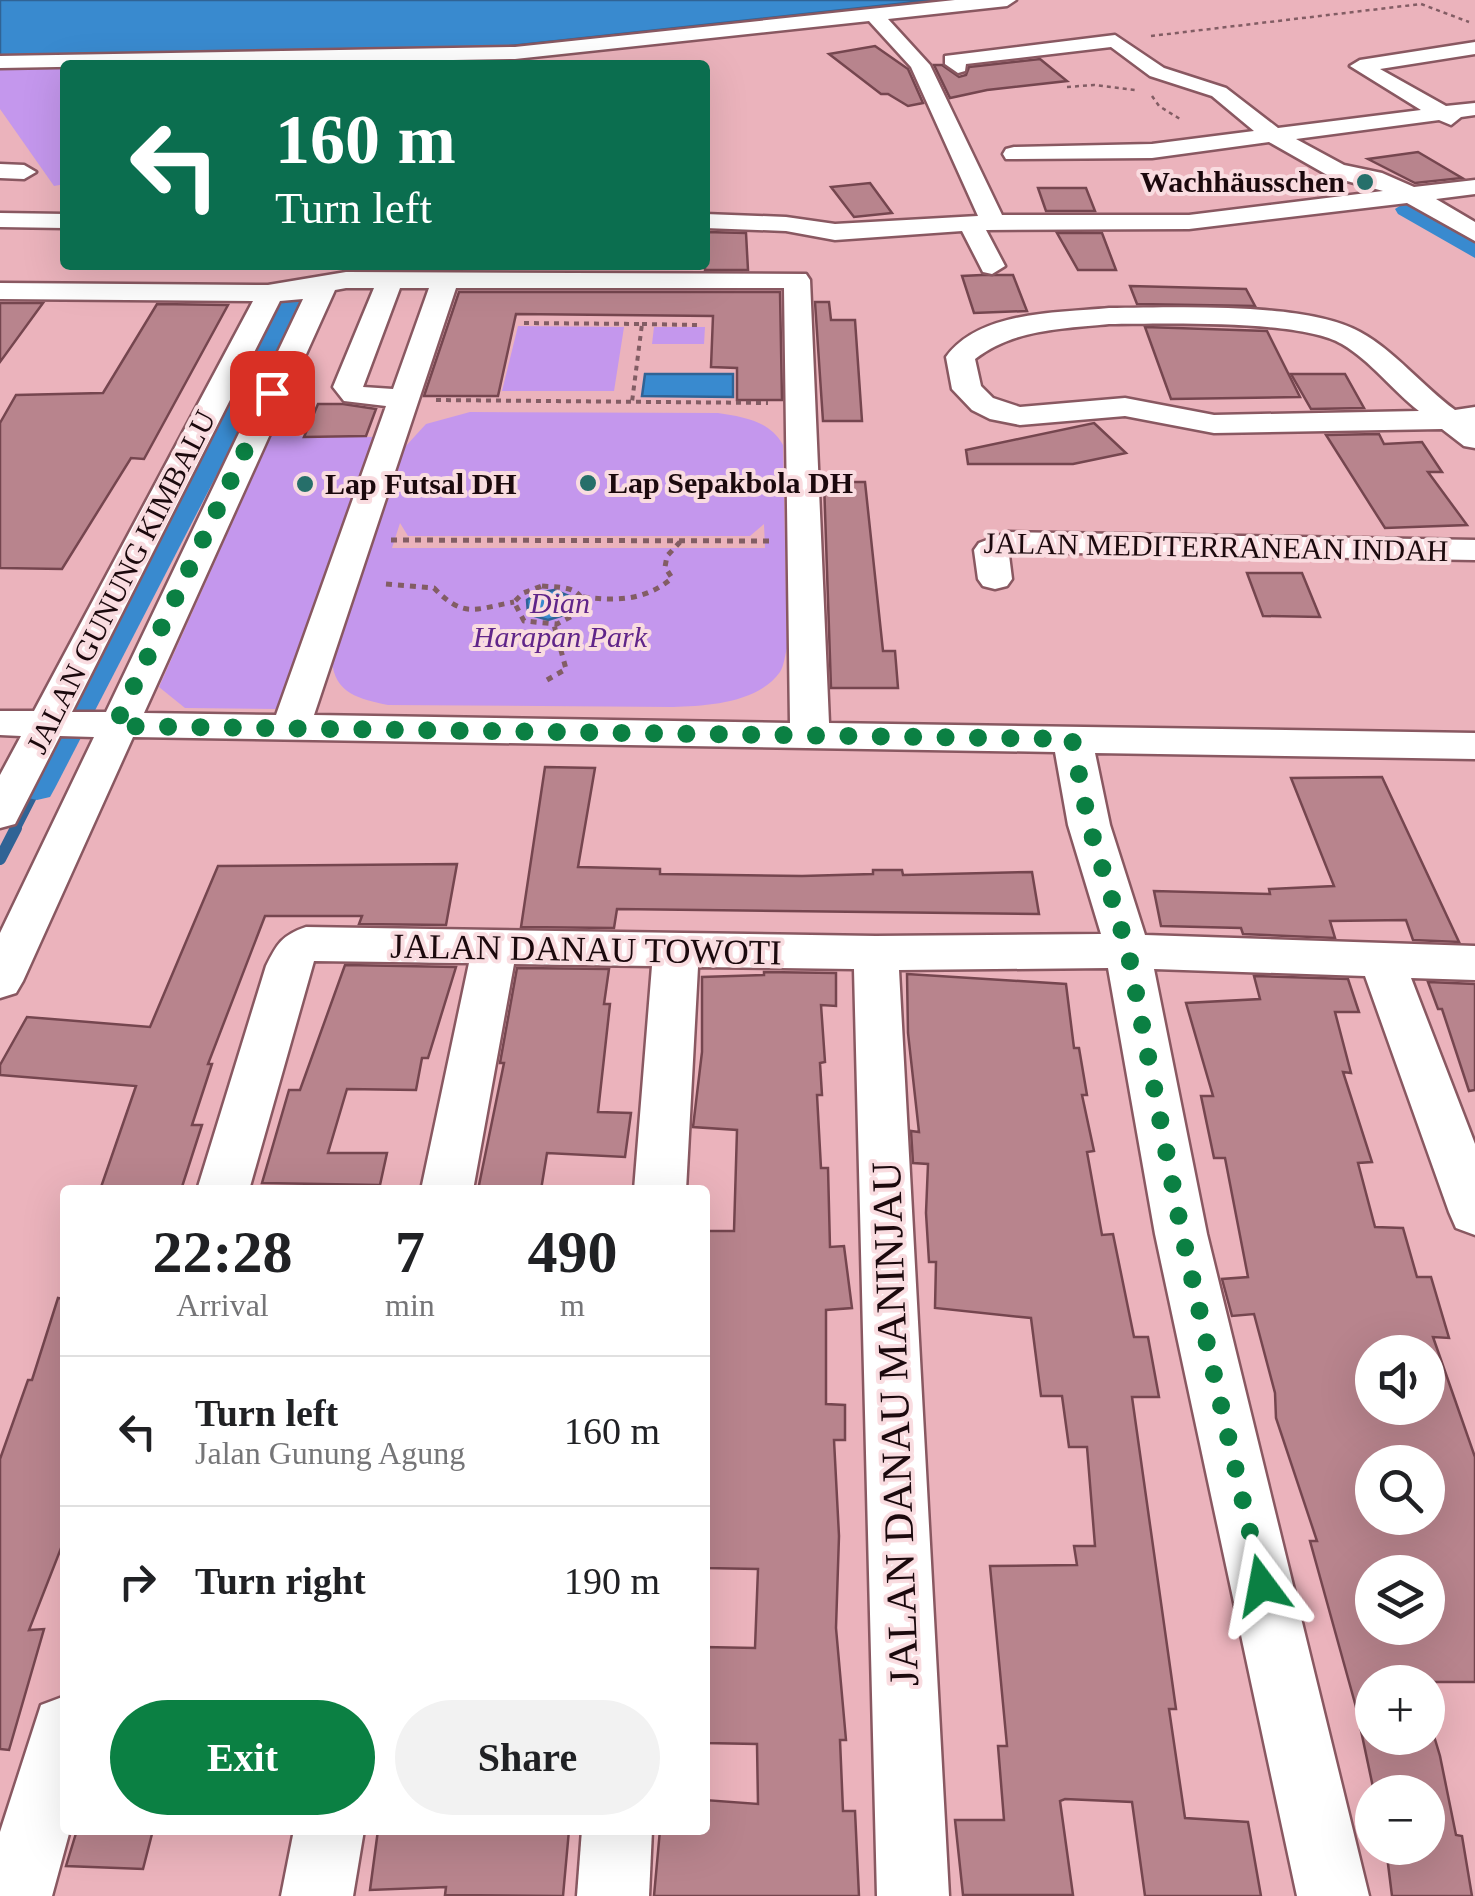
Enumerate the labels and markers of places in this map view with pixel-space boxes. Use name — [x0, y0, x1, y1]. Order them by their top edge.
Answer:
place label: Wachhäusschen — [1140, 165, 1345, 198]
marker: Wachhäusschen — [1354, 171, 1376, 193]
pin — [230, 351, 315, 436]
place label: Lap Sepakbola DH — [608, 466, 853, 499]
place label: Lap Futsal DH — [325, 467, 517, 500]
marker: Lap Sepakbola DH — [577, 472, 599, 494]
marker: Lap Futsal DH — [294, 473, 316, 495]

